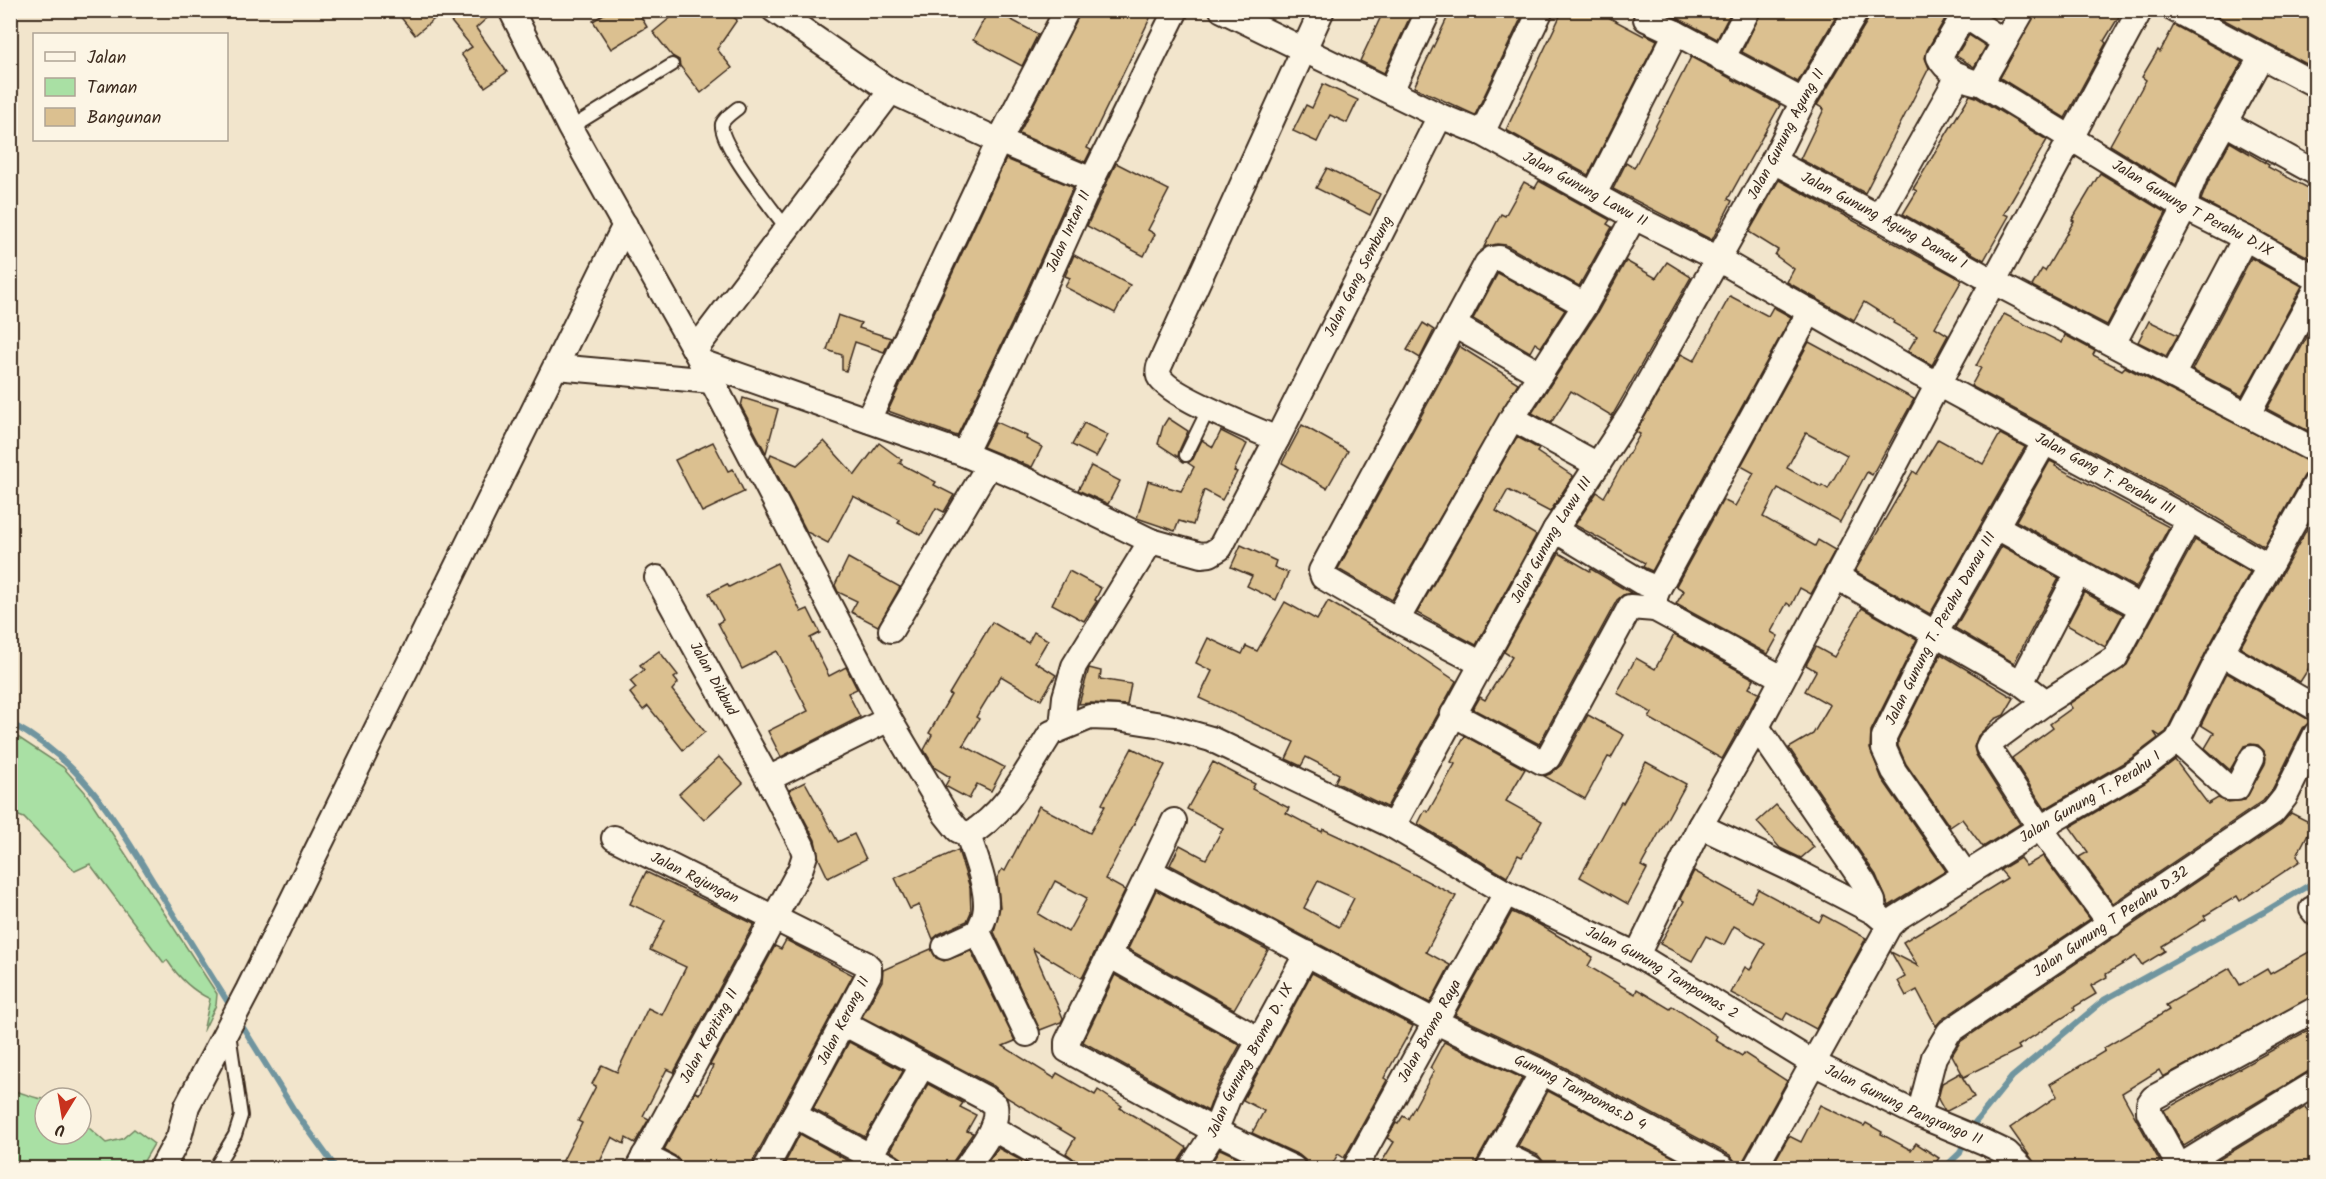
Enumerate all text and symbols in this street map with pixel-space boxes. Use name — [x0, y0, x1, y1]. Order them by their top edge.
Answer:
legend — [33, 33, 228, 141]
text: Jalan — [87, 44, 126, 73]
street label: Jalan Gunung Agung II — [1741, 64, 1832, 204]
text: Taman — [87, 74, 137, 103]
text: Bangunan — [87, 104, 161, 133]
street label: Jalan Gunung Lawu II — [1518, 145, 1652, 234]
street label: Jalan Gunung T Perahu D.IX — [2107, 154, 2278, 264]
street label: Jalan Gunung Agung Danau I — [1797, 166, 1971, 276]
street label: Jalan Intan II — [1040, 186, 1098, 276]
street label: Jalan Gang Sembung — [1318, 212, 1400, 341]
street label: Jalan Gang T. Perahu III — [2030, 427, 2179, 522]
street label: Jalan Gunung Lawu III — [1505, 472, 1599, 608]
street label: Jalan Gunung T. Perahu Danau III — [1880, 527, 2003, 730]
street label: Jalan Dikbud — [683, 637, 744, 721]
street label: Jalan Gunung T. Perahu I — [2015, 745, 2167, 850]
street label: Jalan Rajungan — [646, 846, 743, 910]
street label: Jalan Gunung T Perahu D.32 — [2028, 860, 2194, 984]
street label: Jalan Gunung Tampomas 2 — [1581, 920, 1743, 1026]
street label: Jalan Kerang II — [811, 972, 877, 1070]
street label: Jalan Bromo Raya — [1392, 975, 1468, 1087]
street label: Jalan Gunung Bromo D. IX — [1201, 978, 1301, 1143]
street label: Jalan Kepiting II — [674, 984, 745, 1088]
street label: Gunung Tampomas.D 4 — [1510, 1048, 1651, 1137]
street label: Jalan Gunung Pangrango II — [1820, 1058, 1986, 1152]
north arrow — [33, 1086, 93, 1146]
text: U — [53, 1116, 67, 1142]

